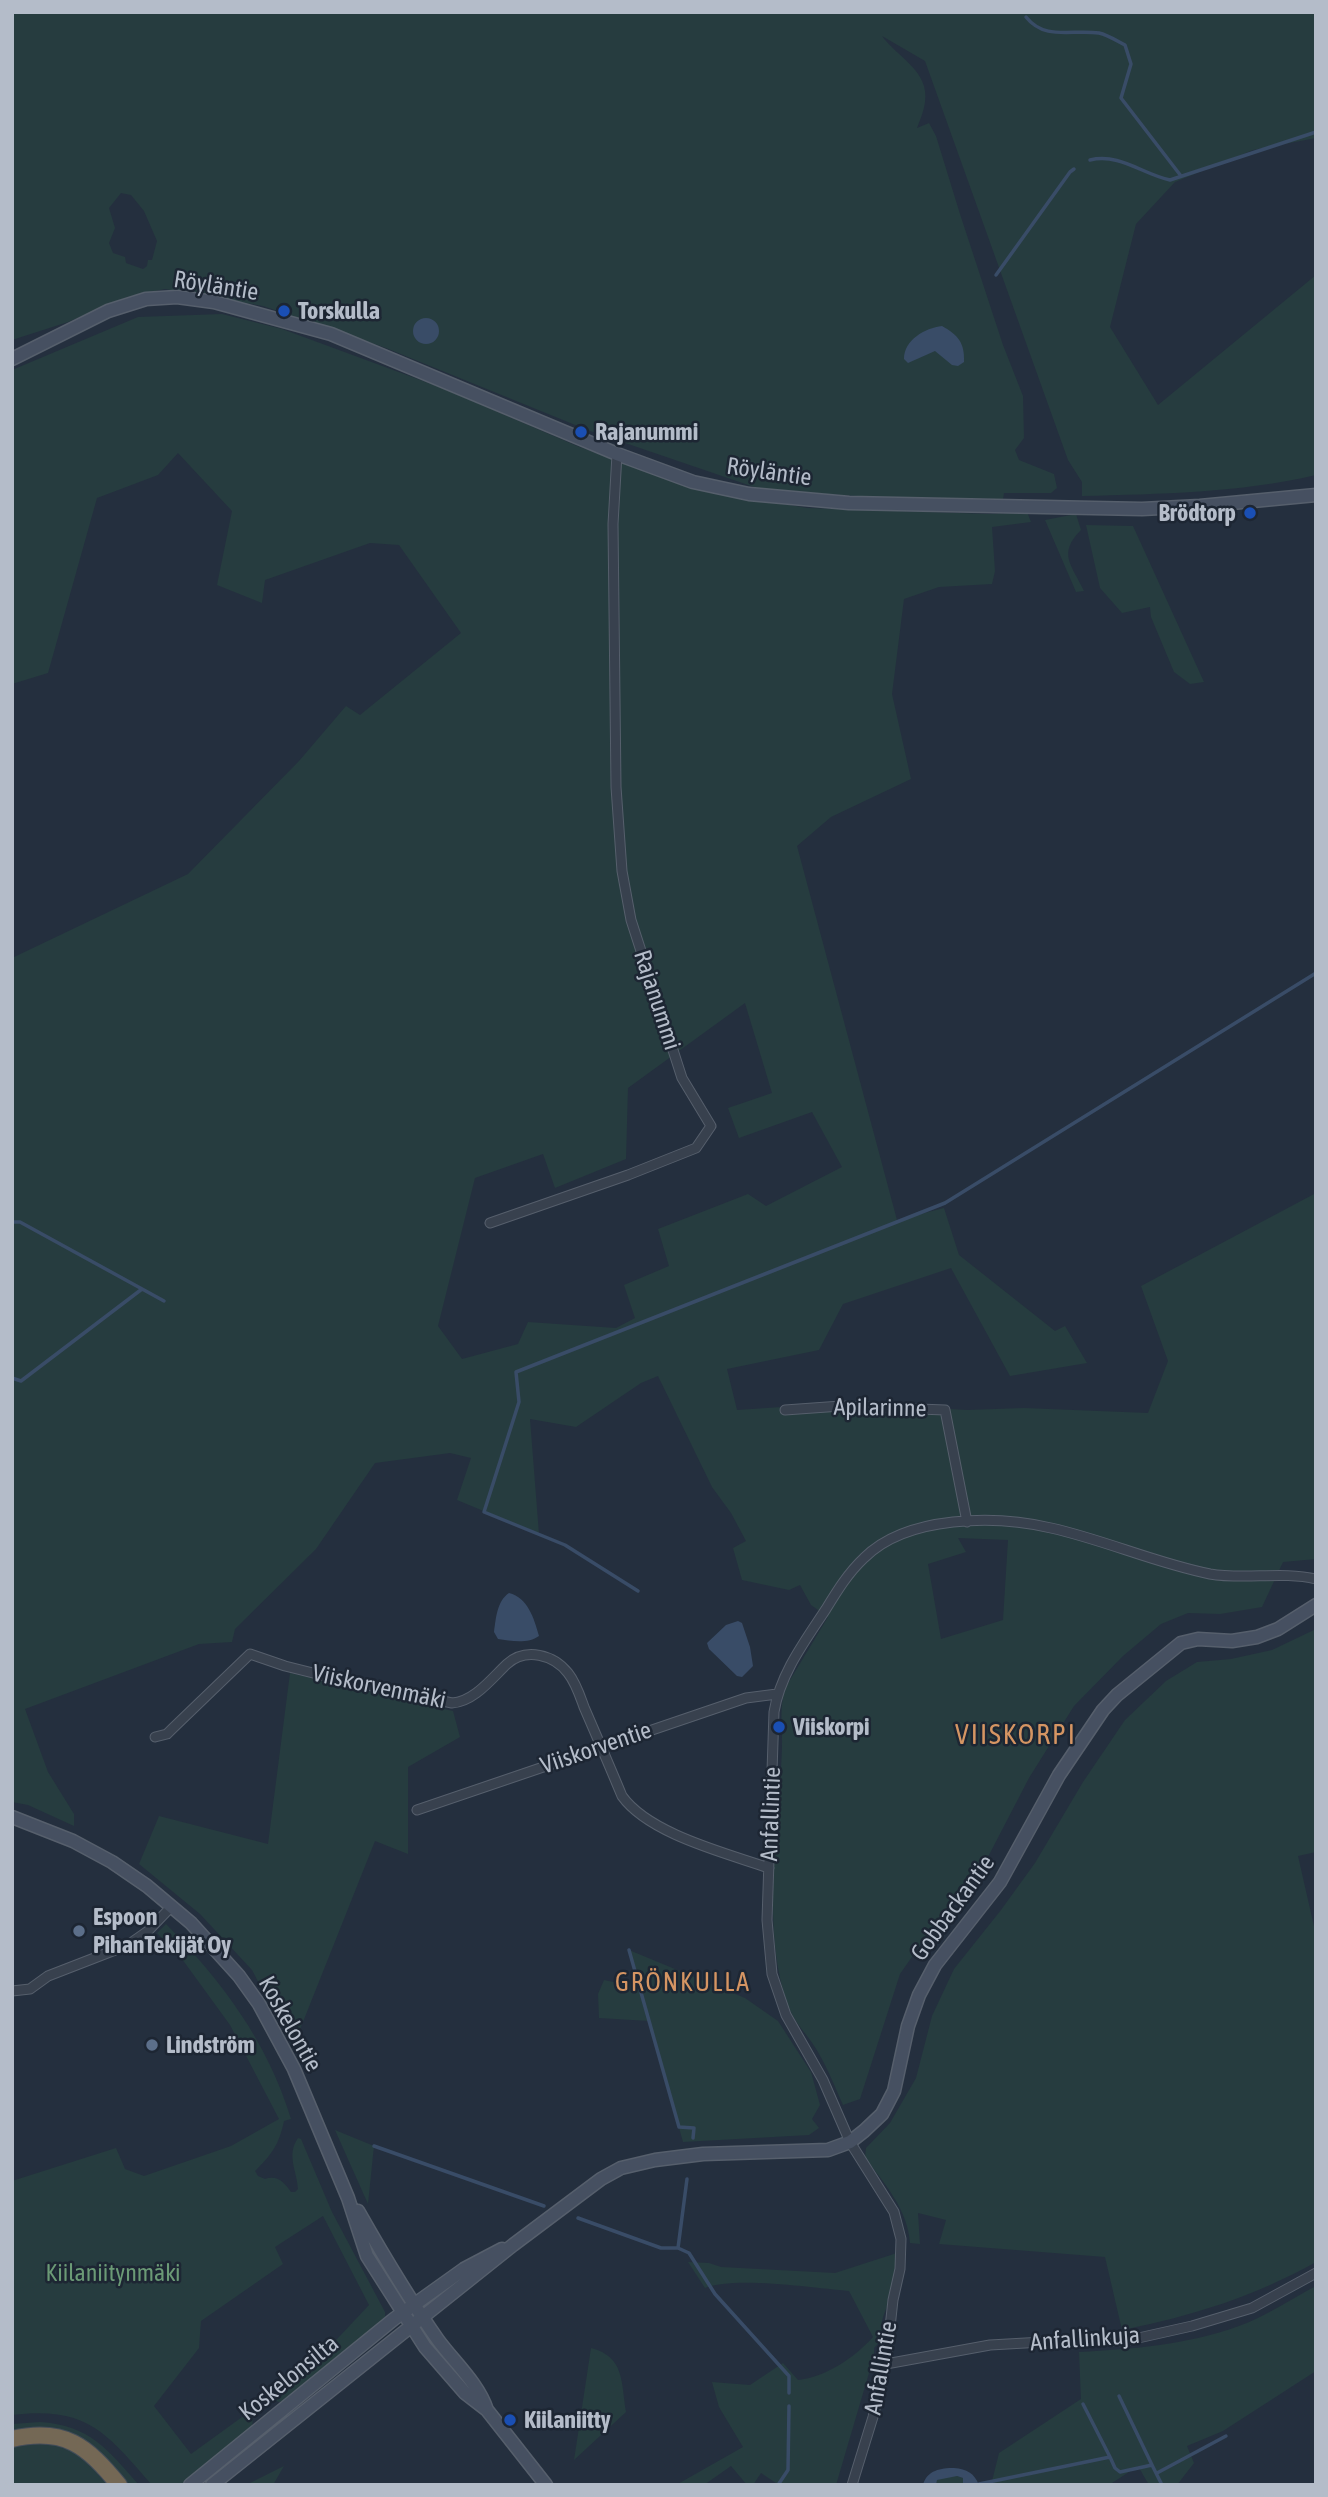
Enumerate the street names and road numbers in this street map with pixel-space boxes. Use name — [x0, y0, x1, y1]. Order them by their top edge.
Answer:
street label: Röyläntie — [172, 265, 260, 307]
street label: Röyläntie — [725, 452, 813, 492]
street label: Rajanummi — [627, 946, 687, 1054]
street label: Apilarinne — [833, 1393, 927, 1423]
street label: Viiskorvenmäki — [310, 1659, 448, 1715]
street label: Viiskorventie — [537, 1716, 655, 1780]
street label: Anfallintie — [755, 1766, 787, 1862]
street label: Gobbackantie — [905, 1850, 1001, 1966]
street label: Koskelontie — [252, 1971, 328, 2077]
street label: Anfallintie — [859, 2319, 903, 2417]
street label: Anfallinkuja — [1029, 2321, 1141, 2357]
street label: Koskelonsilta — [234, 2329, 344, 2427]

